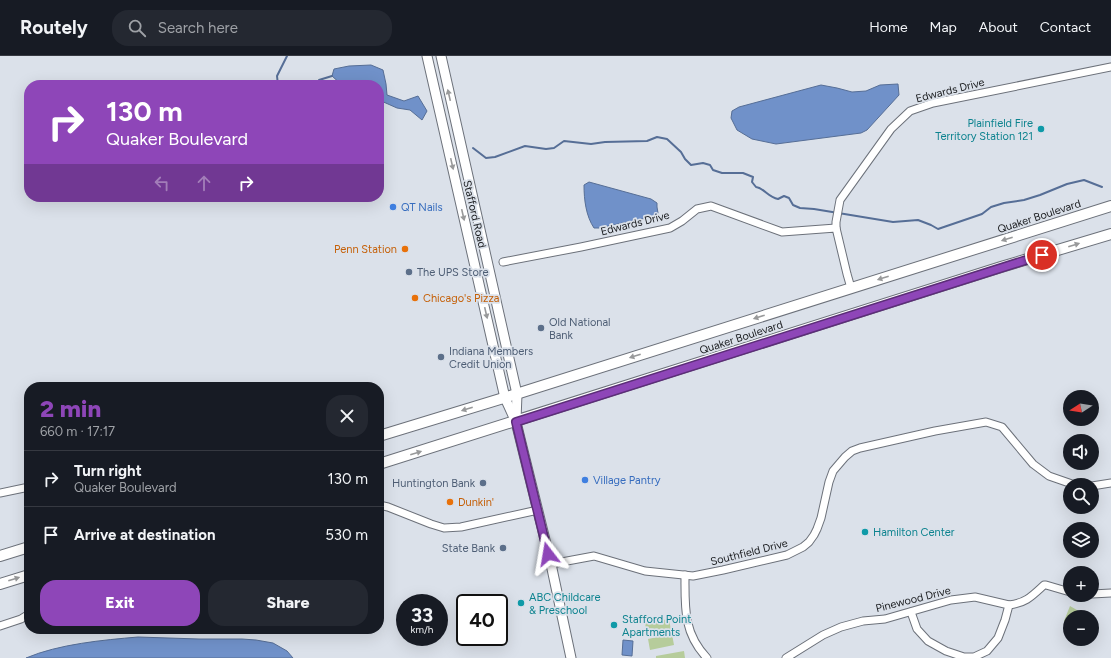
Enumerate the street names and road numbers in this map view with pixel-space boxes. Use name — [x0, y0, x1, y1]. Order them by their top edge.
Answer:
street label: Edwards Drive — [914, 76, 986, 105]
street label: Stafford Road — [460, 179, 489, 249]
street label: Quaker Boulevard — [996, 197, 1082, 236]
street label: Edwards Drive — [599, 209, 671, 238]
street label: Quaker Boulevard — [698, 318, 784, 357]
street label: Southfield Drive — [709, 537, 789, 568]
street label: Pinewood Drive — [874, 584, 952, 615]

